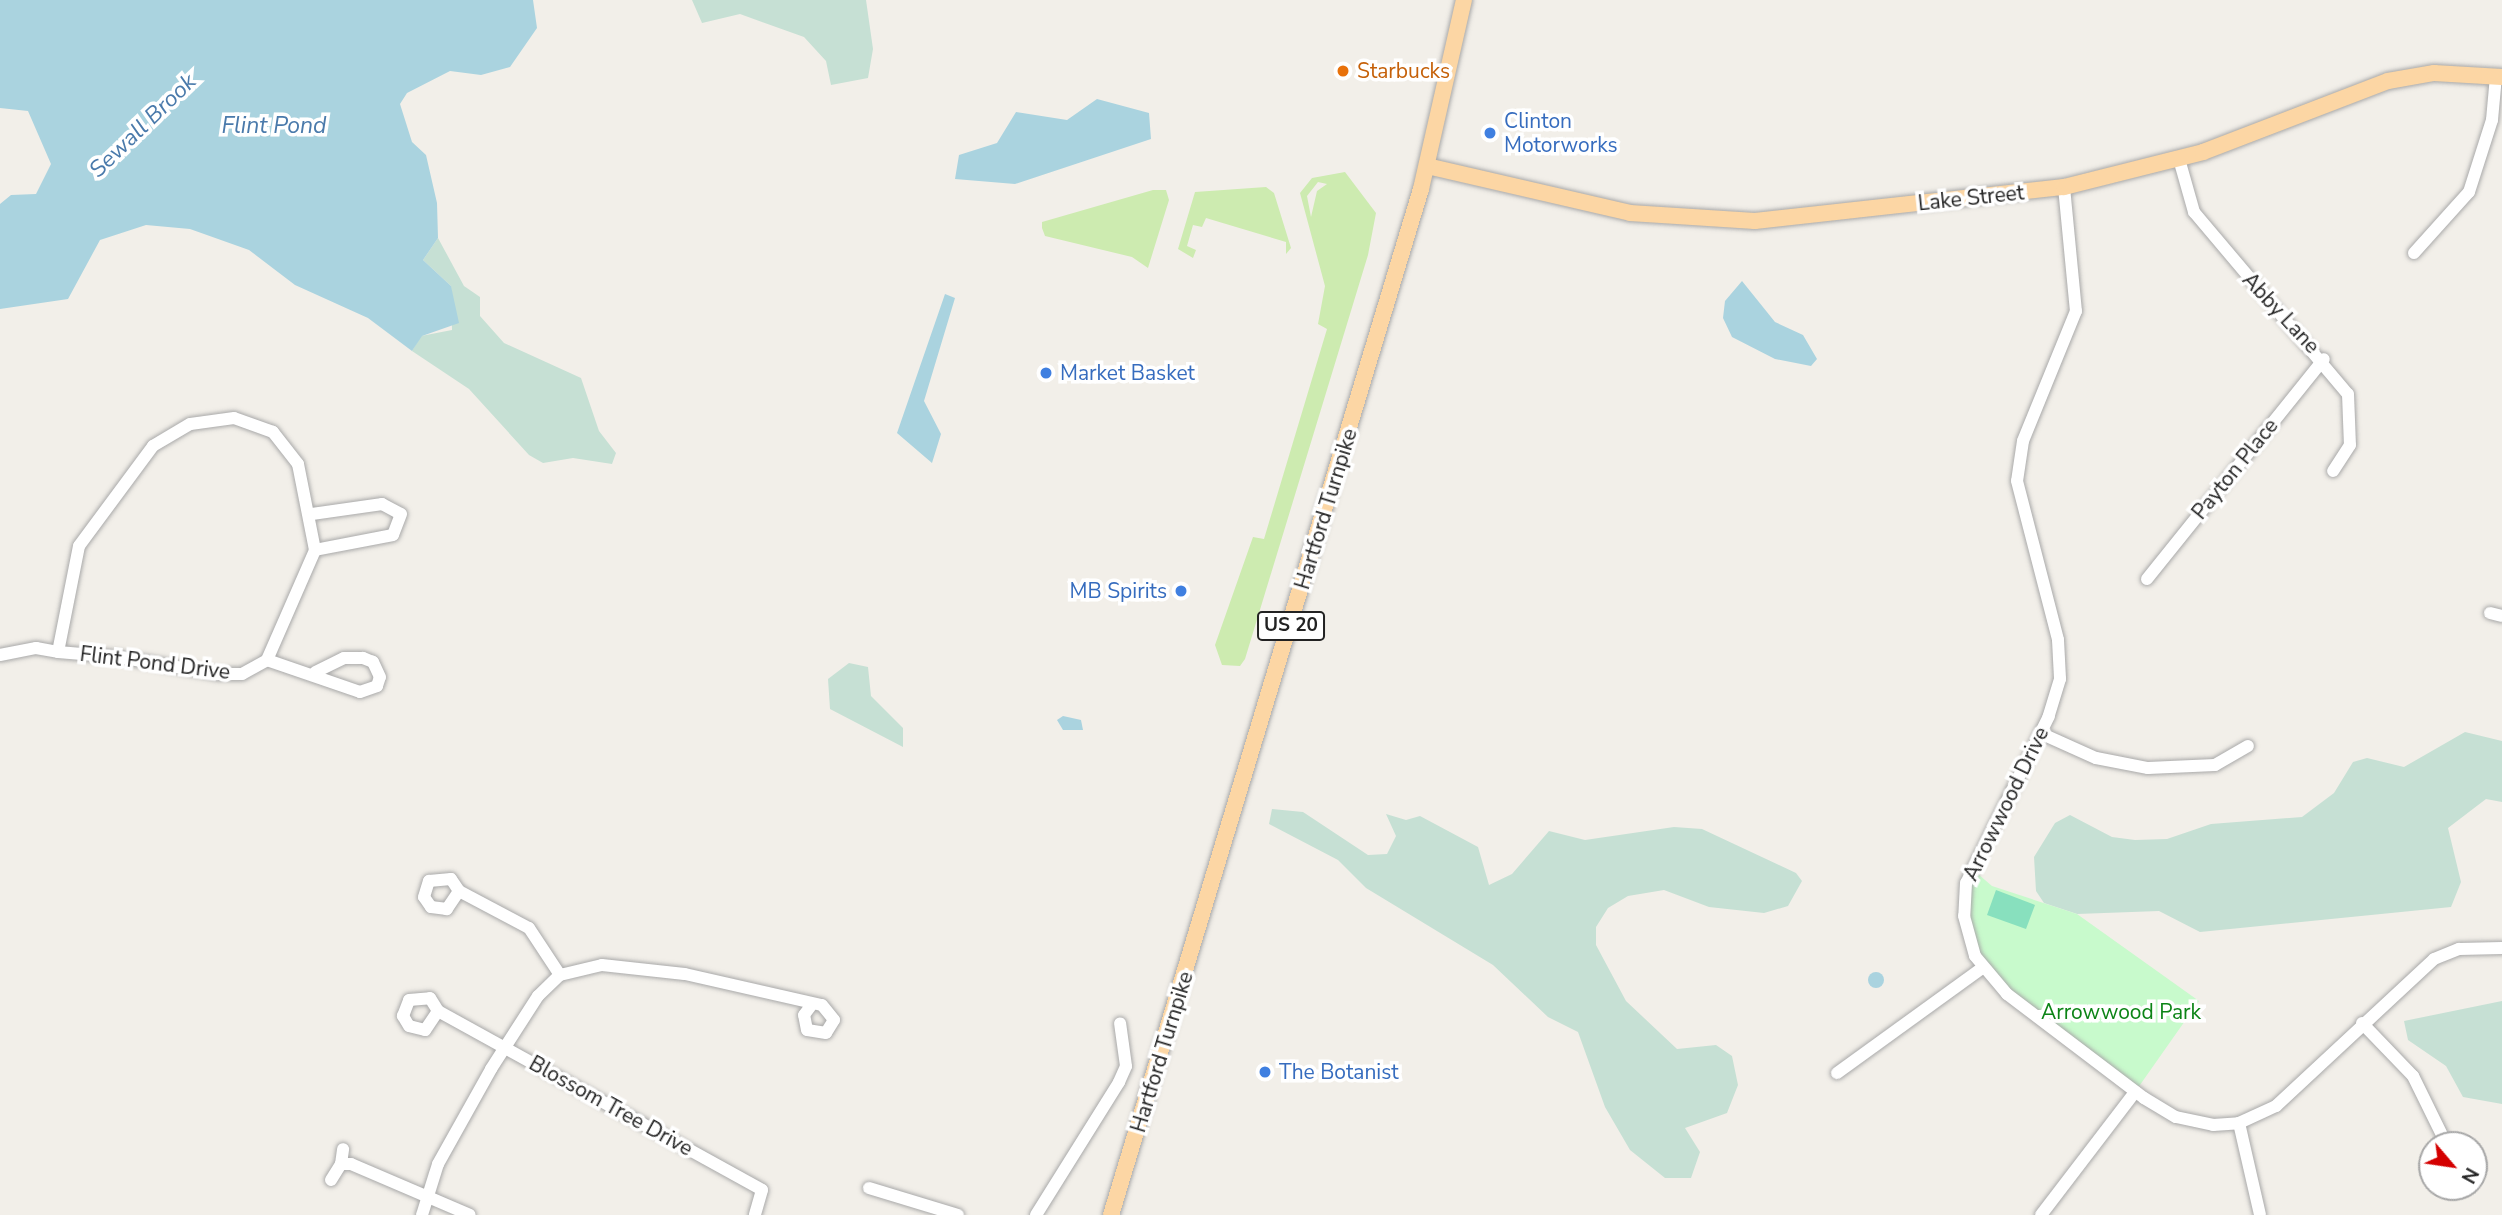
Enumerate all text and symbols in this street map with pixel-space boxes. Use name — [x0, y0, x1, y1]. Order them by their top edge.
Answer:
place label: Starbucks — [1357, 58, 1450, 84]
marker: Starbucks — [1335, 63, 1351, 79]
water label: Sewall Brook — [84, 68, 202, 184]
place label: Clinton Motorworks — [1504, 108, 1618, 158]
water label: Flint Pond — [221, 112, 327, 140]
marker: Clinton Motorworks — [1482, 125, 1498, 141]
street label: Lake Street — [1917, 180, 2025, 216]
street label: Abby Lane — [2237, 267, 2325, 359]
place label: Market Basket — [1060, 360, 1195, 386]
marker: Market Basket — [1038, 365, 1054, 381]
street label: Payton Place — [2187, 414, 2283, 524]
street label: Hartford Turnpike — [1290, 426, 1362, 592]
place label: MB Spirits — [1070, 578, 1167, 604]
marker: MB Spirits — [1173, 583, 1189, 599]
road number: US 20 — [1256, 610, 1326, 642]
street label: Flint Pond Drive — [78, 641, 232, 685]
street label: Arrowwood Drive — [1958, 723, 2054, 885]
street label: Hartford Turnpike — [1126, 969, 1198, 1135]
park label: Arrowwood Park — [2041, 999, 2201, 1025]
street label: Blossom Tree Drive — [525, 1051, 697, 1161]
place label: The Botanist — [1279, 1059, 1399, 1085]
marker: The Botanist — [1257, 1064, 1273, 1080]
north arrow — [2418, 1131, 2488, 1201]
text: N — [2455, 1163, 2484, 1188]

